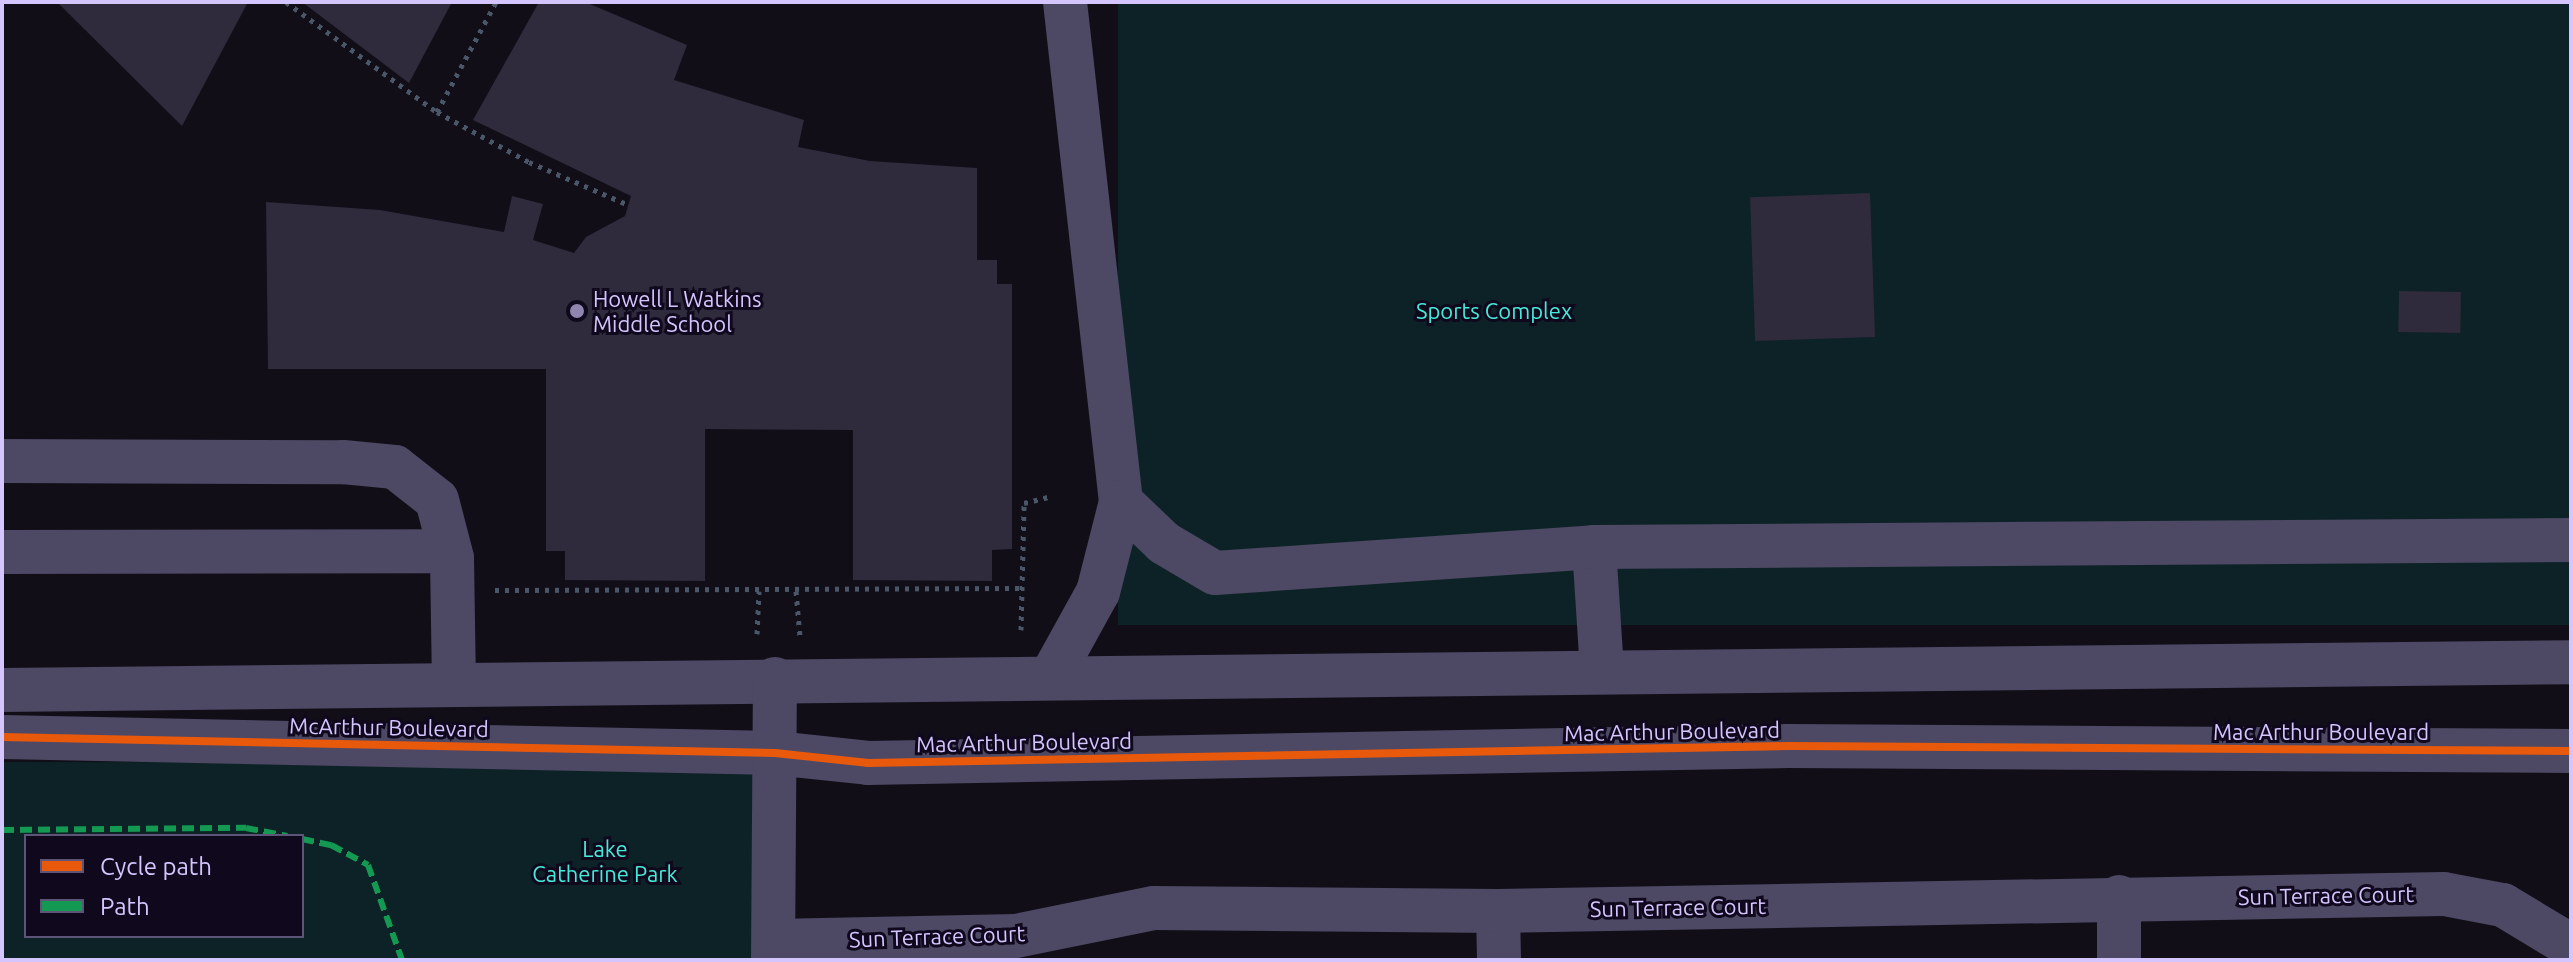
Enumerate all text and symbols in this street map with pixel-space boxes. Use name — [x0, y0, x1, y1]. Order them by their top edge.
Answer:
place label: Howell L Watkins Middle School — [593, 285, 762, 336]
park label: Sports Complex — [1416, 298, 1572, 324]
marker: Howell L Watkins Middle School — [568, 302, 586, 320]
street label: McArthur Boulevard — [289, 712, 489, 742]
street label: Mac Arthur Boulevard — [1564, 716, 1780, 746]
street label: Mac Arthur Boulevard — [2213, 719, 2429, 745]
street label: Mac Arthur Boulevard — [916, 727, 1132, 757]
legend — [24, 834, 304, 938]
park label: Lake Catherine Park — [532, 835, 678, 886]
text: Cycle path — [100, 853, 212, 880]
street label: Sun Terrace Court — [2238, 880, 2414, 910]
street label: Sun Terrace Court — [1590, 892, 1766, 922]
text: Path — [100, 893, 150, 920]
street label: Sun Terrace Court — [848, 920, 1026, 952]

